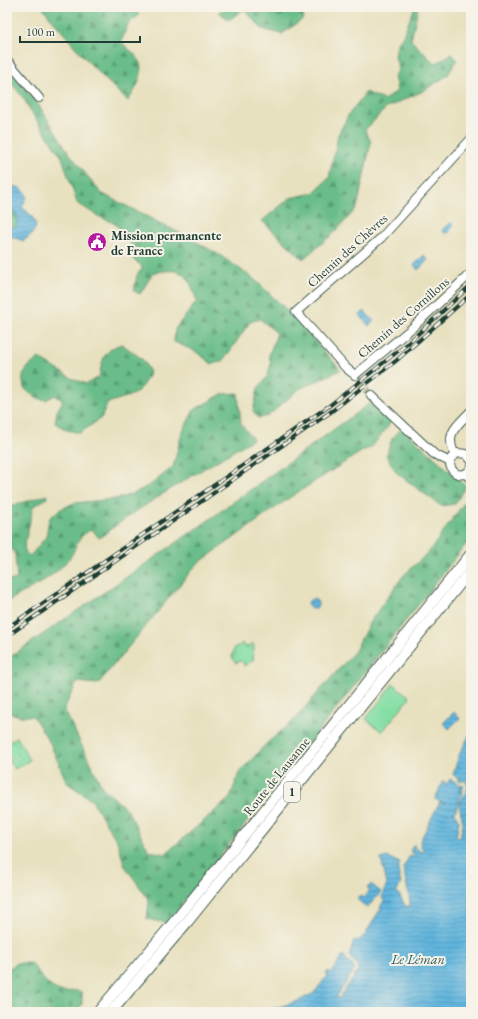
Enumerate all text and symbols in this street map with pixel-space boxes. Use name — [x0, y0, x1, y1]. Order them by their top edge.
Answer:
scale bar — [20, 18, 140, 44]
text: 100 m — [26, 24, 56, 40]
street label: Chemin des Chèvres — [304, 210, 391, 291]
place label: Mission permanente de France — [111, 227, 222, 259]
public building icon: Mission permanente de France — [86, 231, 108, 253]
street label: Chemin des Cornillons — [354, 273, 453, 362]
street label: Route de Lausanne — [239, 734, 313, 819]
road number: 1 — [284, 782, 300, 802]
water label: Le Léman — [390, 950, 445, 968]

